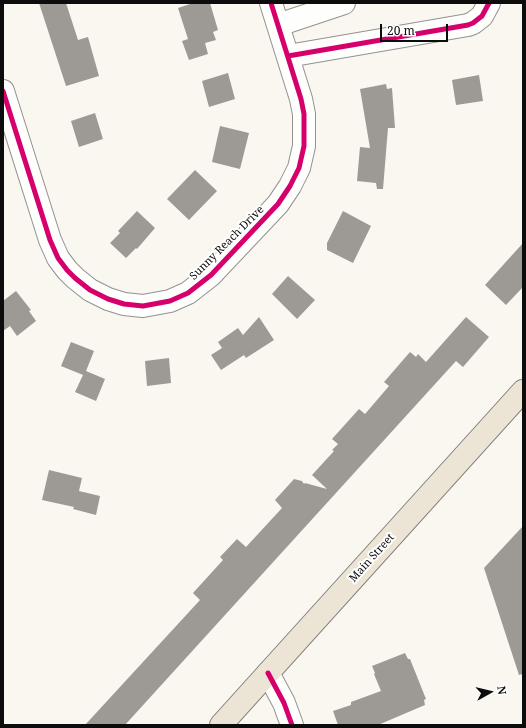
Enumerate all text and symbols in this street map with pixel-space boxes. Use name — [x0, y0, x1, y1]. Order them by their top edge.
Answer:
scale bar — [382, 16, 450, 42]
text: 20 m — [387, 22, 415, 39]
street label: Sunny Reach Drive — [187, 203, 267, 283]
street label: Main Street — [347, 531, 397, 585]
north arrow — [470, 672, 510, 712]
text: N — [494, 685, 510, 696]

